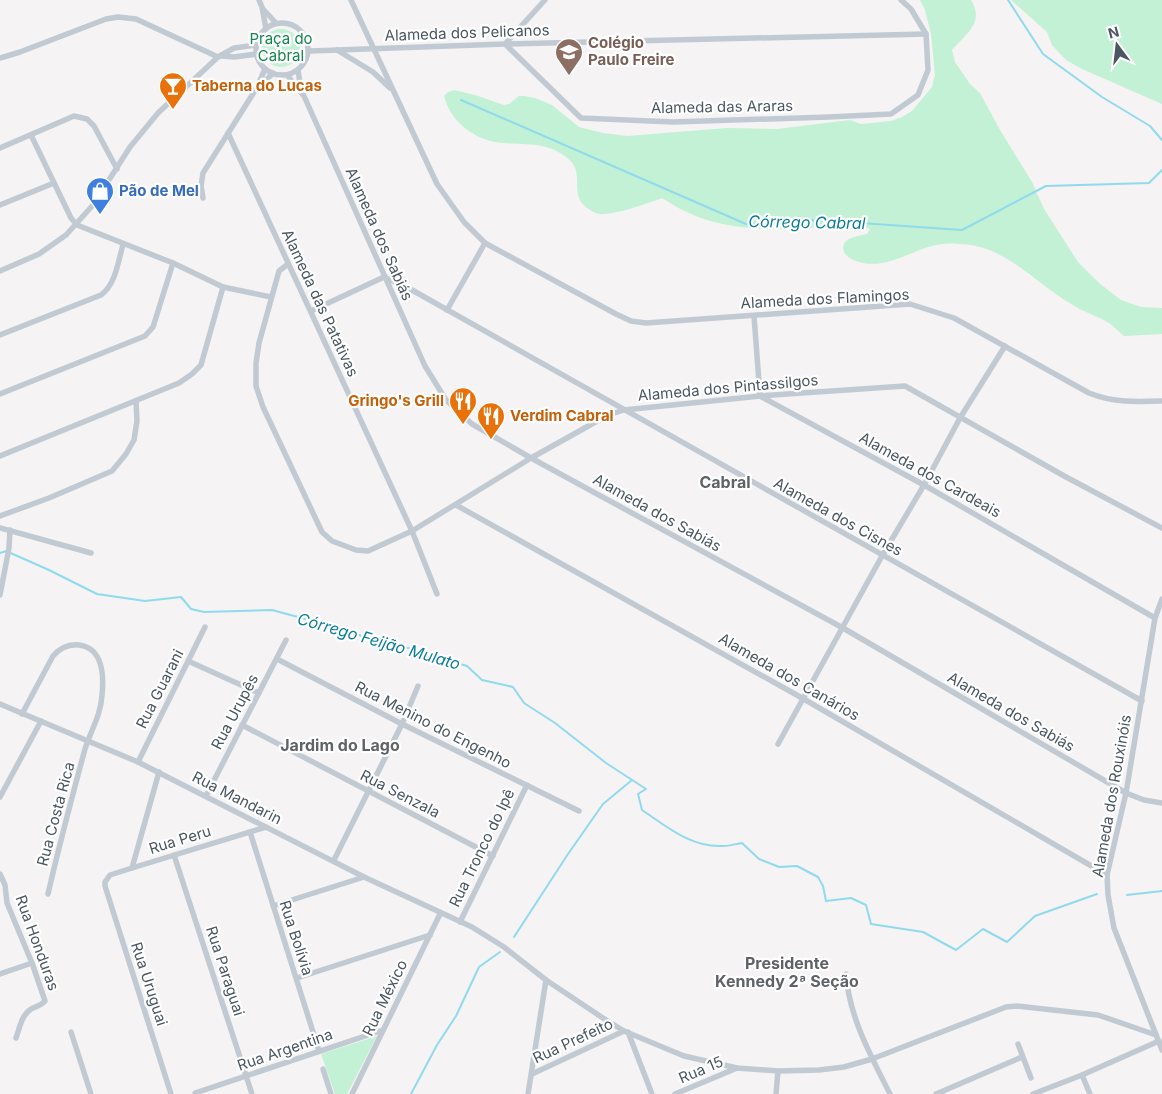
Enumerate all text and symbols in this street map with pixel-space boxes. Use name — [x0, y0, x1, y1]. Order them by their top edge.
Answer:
street label: Alameda dos Pelicanos — [384, 20, 550, 45]
north arrow — [1092, 20, 1142, 70]
text: N — [1106, 22, 1121, 42]
park label: Praça do Cabral — [249, 29, 313, 65]
place label: Colégio Paulo Freire — [588, 33, 674, 69]
school or university icon: Colégio Paulo Freire — [554, 37, 584, 76]
bar icon: Taberna do Lucas — [158, 71, 188, 110]
place label: Taberna do Lucas — [192, 76, 322, 95]
street label: Alameda das Araras — [651, 96, 793, 117]
street label: Alameda dos Sabiás — [342, 164, 417, 303]
shop icon: Pão de Mel — [85, 176, 115, 215]
place label: Pão de Mel — [119, 181, 199, 200]
water label: Córrego Cabral — [748, 211, 866, 233]
street label: Alameda das Patativas — [278, 226, 363, 380]
street label: Alameda dos Flamingos — [740, 285, 910, 312]
street label: Alameda dos Pintassilgos — [637, 370, 819, 405]
restaurant icon: Gringo's Grill — [448, 386, 478, 425]
place label: Gringo's Grill — [348, 391, 444, 410]
restaurant icon: Verdim Cabral — [476, 401, 506, 440]
place label: Verdim Cabral — [510, 406, 614, 425]
street label: Alameda dos Cardeais — [856, 428, 1005, 522]
street label: Alameda dos Sabiás — [590, 469, 725, 556]
district label: Cabral — [699, 472, 751, 492]
street label: Alameda dos Cisnes — [770, 473, 906, 560]
water label: Córrego Feijão Mulato — [295, 608, 463, 674]
street label: Alameda dos Canários — [715, 628, 863, 725]
street label: Rua Guarani — [132, 646, 188, 731]
street label: Alameda dos Sabiás — [944, 667, 1078, 756]
street label: Rua Urupês — [207, 671, 262, 753]
street label: Rua Menino do Engenho — [352, 677, 515, 772]
street label: Alameda dos Rouxinóis — [1088, 713, 1135, 879]
district label: Jardim do Lago — [280, 735, 400, 755]
street label: Rua Costa Rica — [32, 760, 79, 868]
street label: Rua Senzala — [357, 765, 443, 822]
street label: Rua Mandarin — [189, 767, 285, 828]
street label: Rua Tronco do Ipê — [445, 785, 518, 910]
street label: Rua Peru — [147, 821, 213, 858]
street label: Rua Honduras — [11, 892, 64, 993]
street label: Rua Bolívia — [275, 898, 318, 978]
street label: Rua Paraguai — [202, 924, 249, 1018]
street label: Rua Uruguai — [127, 940, 172, 1028]
district label: Presidente Kennedy 2ª Seção — [715, 953, 859, 991]
street label: Rua México — [358, 957, 411, 1039]
street label: Rua Prefeito — [530, 1014, 616, 1067]
street label: Rua Argentina — [235, 1024, 335, 1075]
street label: Rua 15 — [676, 1052, 726, 1087]

